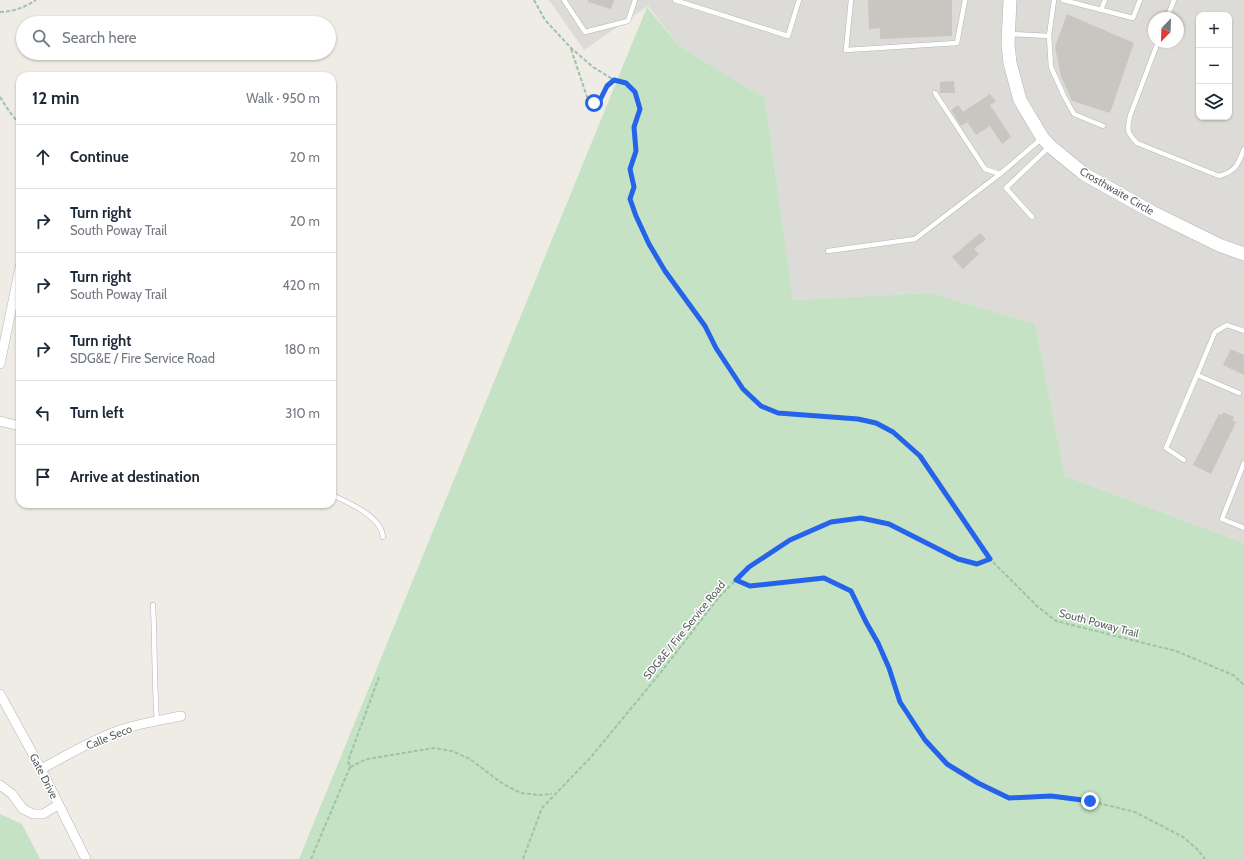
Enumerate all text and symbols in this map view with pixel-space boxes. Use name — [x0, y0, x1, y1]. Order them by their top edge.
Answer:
north arrow — [1148, 12, 1184, 48]
map controls — [1196, 12, 1232, 120]
button: + — [1196, 12, 1232, 48]
search box — [16, 16, 336, 60]
icon: search — [30, 27, 52, 49]
text: Search here — [62, 29, 137, 47]
button: − — [1196, 48, 1232, 84]
button: layers — [1196, 84, 1232, 120]
text: 12 min — [32, 88, 79, 108]
text: Walk · 950 m — [246, 90, 320, 106]
route start — [585, 94, 603, 112]
icon: ahead — [32, 146, 54, 168]
text: Continue — [70, 148, 129, 166]
text: 20 m — [290, 149, 320, 165]
street label: Crosthwaite Circle — [1077, 164, 1157, 218]
text: Turn right — [70, 204, 131, 222]
icon: right — [32, 210, 54, 232]
text: 20 m — [290, 213, 320, 229]
text: South Poway Trail — [70, 222, 167, 238]
text: Turn right — [70, 268, 131, 286]
icon: right — [32, 274, 54, 296]
text: 420 m — [282, 277, 320, 293]
text: South Poway Trail — [70, 286, 167, 302]
text: Turn right — [70, 332, 131, 350]
icon: right — [32, 338, 54, 360]
text: 180 m — [284, 341, 320, 357]
text: SDG&E / Fire Service Road — [70, 350, 215, 366]
icon: left — [32, 402, 54, 424]
text: Turn left — [70, 404, 124, 422]
text: 310 m — [285, 405, 320, 421]
icon: arrive — [32, 466, 54, 488]
text: Arrive at destination — [70, 468, 200, 486]
street label: SDG&E / Fire Service Road — [640, 578, 728, 682]
street label: South Poway Trail — [1058, 606, 1141, 640]
street label: Calle Seco — [84, 721, 134, 753]
street label: Gate Drive — [27, 751, 62, 801]
route end — [1081, 792, 1099, 810]

